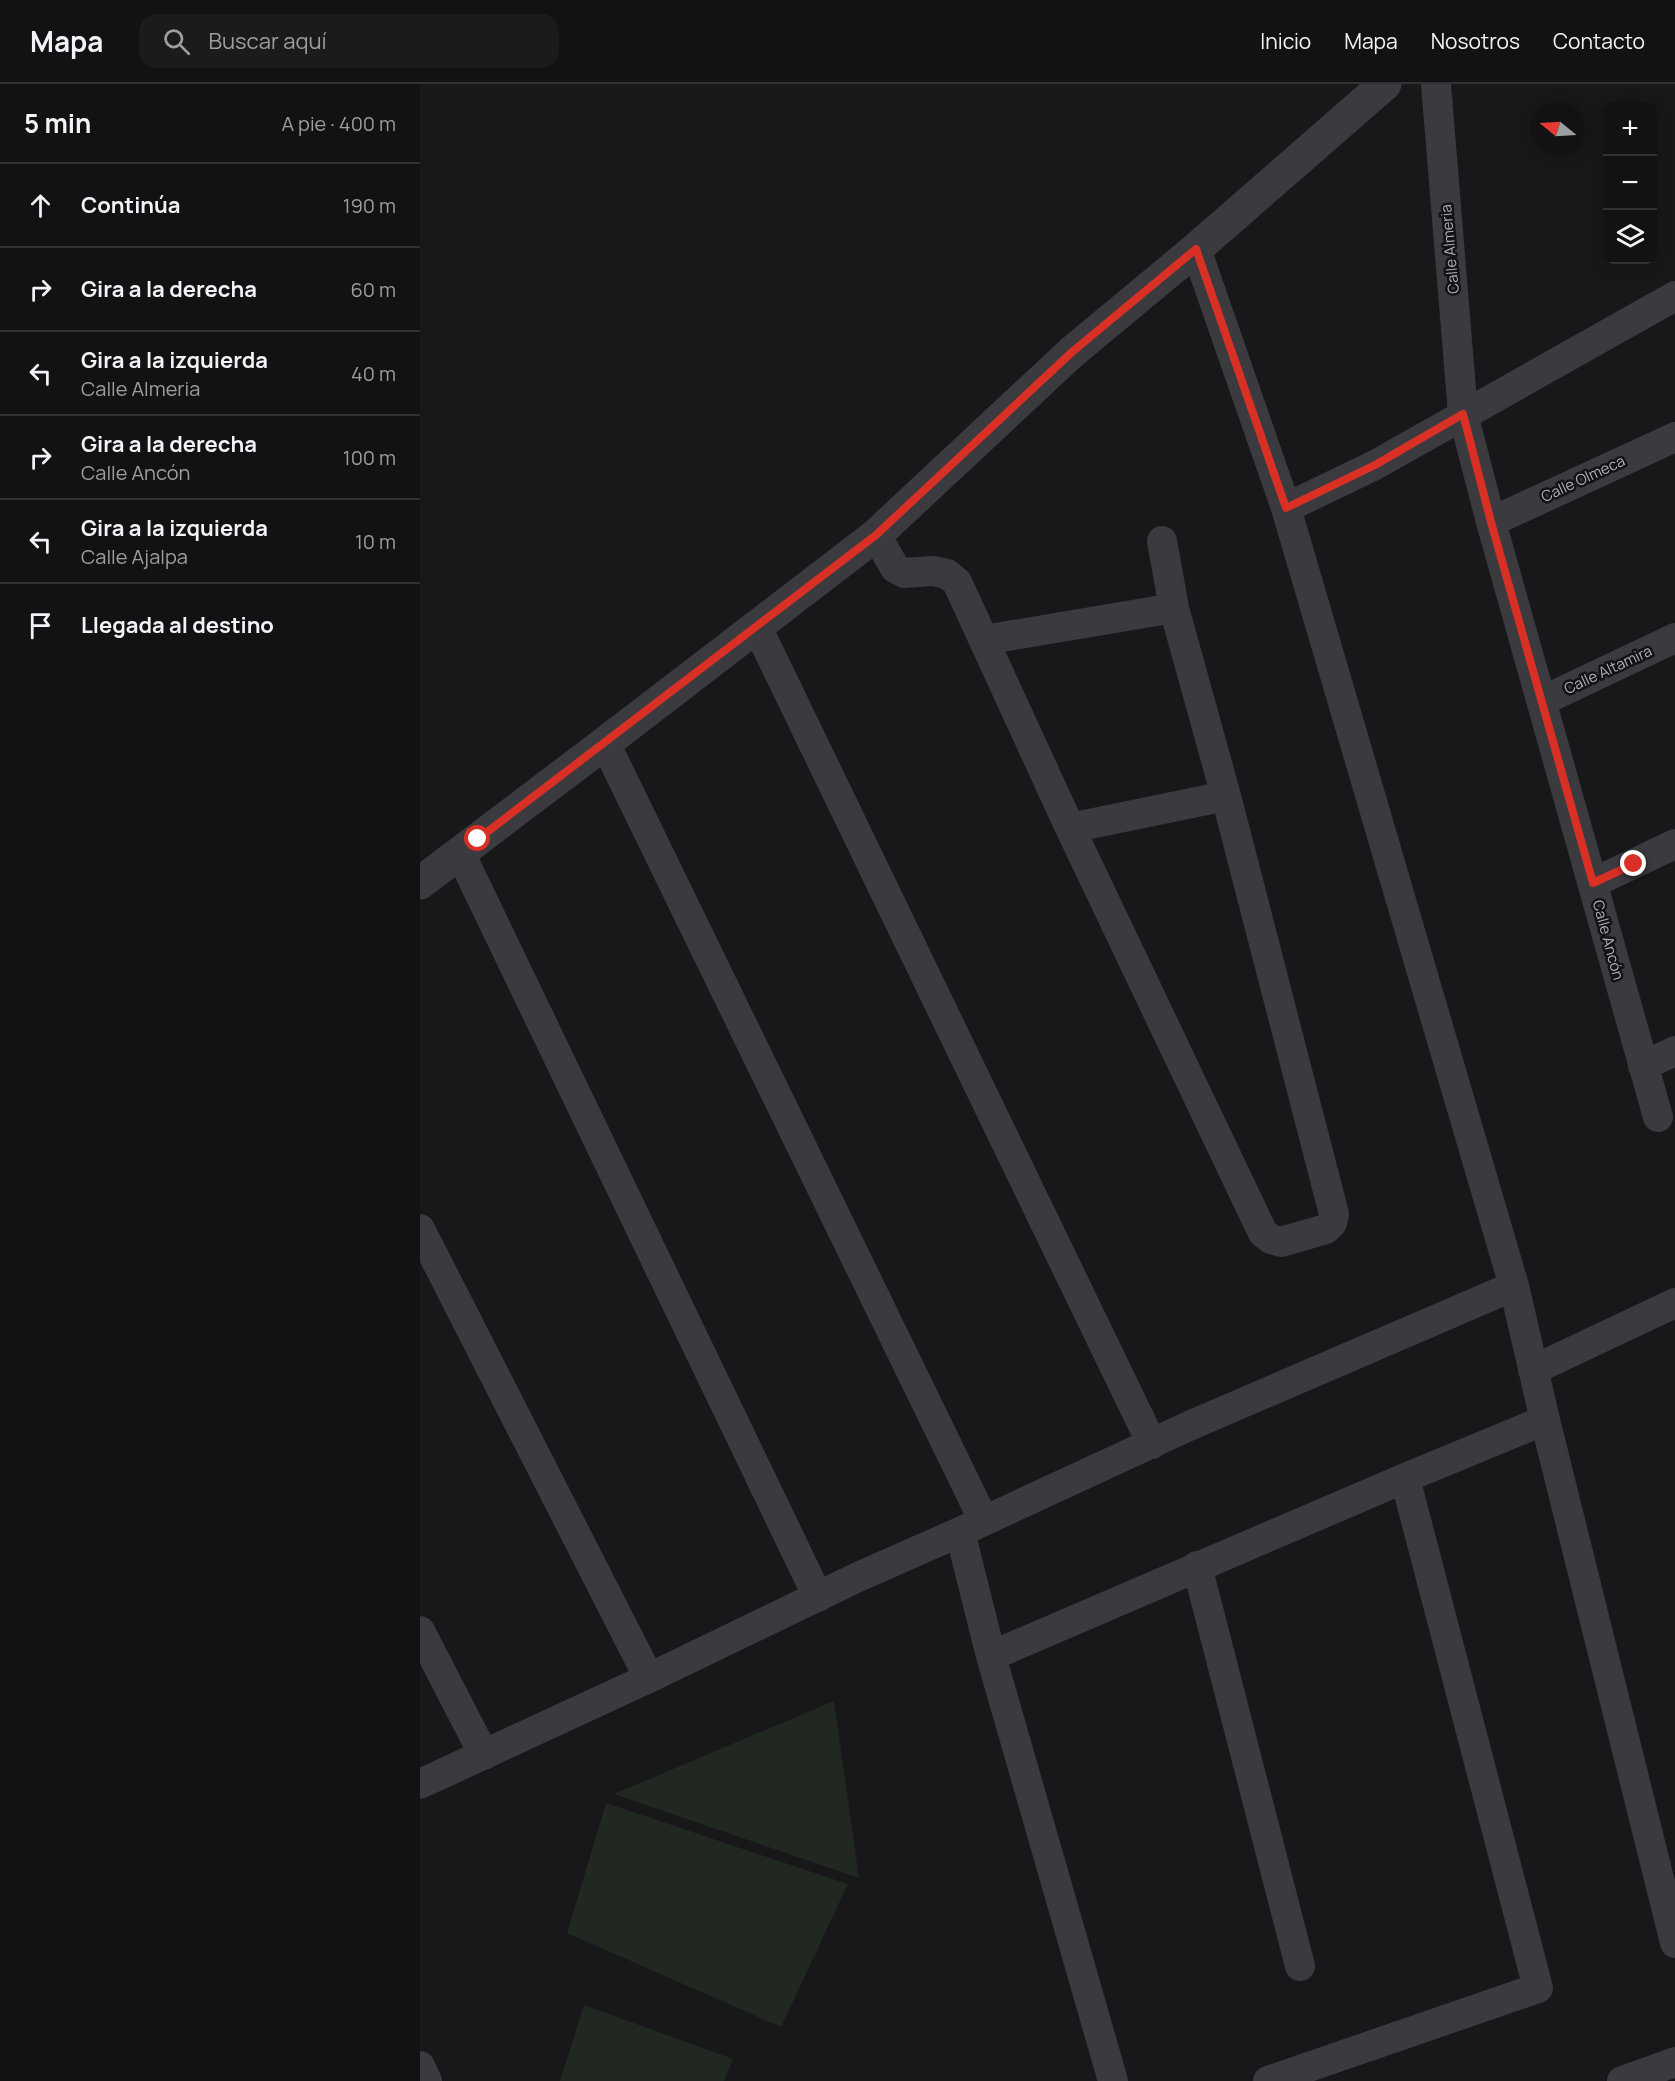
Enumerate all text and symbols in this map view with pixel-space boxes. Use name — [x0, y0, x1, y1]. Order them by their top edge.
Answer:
search box — [139, 14, 559, 68]
text: Mapa — [30, 22, 103, 60]
icon: search — [160, 25, 193, 58]
text: Buscar aquí — [208, 26, 327, 56]
text: Inicio — [1260, 27, 1311, 55]
text: Mapa — [1344, 27, 1398, 55]
text: Nosotros — [1431, 27, 1520, 55]
text: Contacto — [1553, 27, 1645, 55]
north arrow — [1531, 102, 1585, 156]
map controls — [1603, 102, 1657, 264]
button: + — [1603, 102, 1657, 156]
text: 5 min — [24, 105, 91, 141]
text: A pie · 400 m — [281, 110, 396, 137]
button: − — [1603, 156, 1657, 210]
icon: ahead — [24, 189, 57, 222]
text: Continúa — [81, 190, 181, 220]
text: 190 m — [343, 192, 396, 219]
street label: Calle Almeria — [1435, 204, 1464, 295]
button: layers — [1603, 210, 1657, 264]
icon: right — [24, 273, 57, 306]
text: Gira a la derecha — [81, 274, 257, 304]
text: 60 m — [350, 276, 396, 303]
text: Gira a la izquierda — [81, 345, 268, 375]
icon: left — [24, 357, 57, 390]
text: 40 m — [351, 360, 396, 387]
text: Calle Almeria — [81, 375, 200, 402]
text: Gira a la derecha — [81, 429, 257, 459]
icon: right — [24, 441, 57, 474]
text: 100 m — [343, 444, 396, 471]
street label: Calle Olmeca — [1537, 450, 1628, 507]
text: Calle Ancón — [81, 459, 190, 486]
text: Gira a la izquierda — [81, 513, 268, 543]
icon: left — [24, 525, 57, 558]
text: 10 m — [355, 528, 396, 555]
text: Calle Ajalpa — [81, 543, 188, 570]
icon: arrive — [24, 609, 57, 642]
text: Llegada al destino — [81, 610, 274, 640]
street label: Calle Altamira — [1560, 640, 1655, 699]
route start — [464, 825, 490, 851]
route end — [1620, 850, 1646, 876]
street label: Calle Ancón — [1588, 898, 1629, 982]

